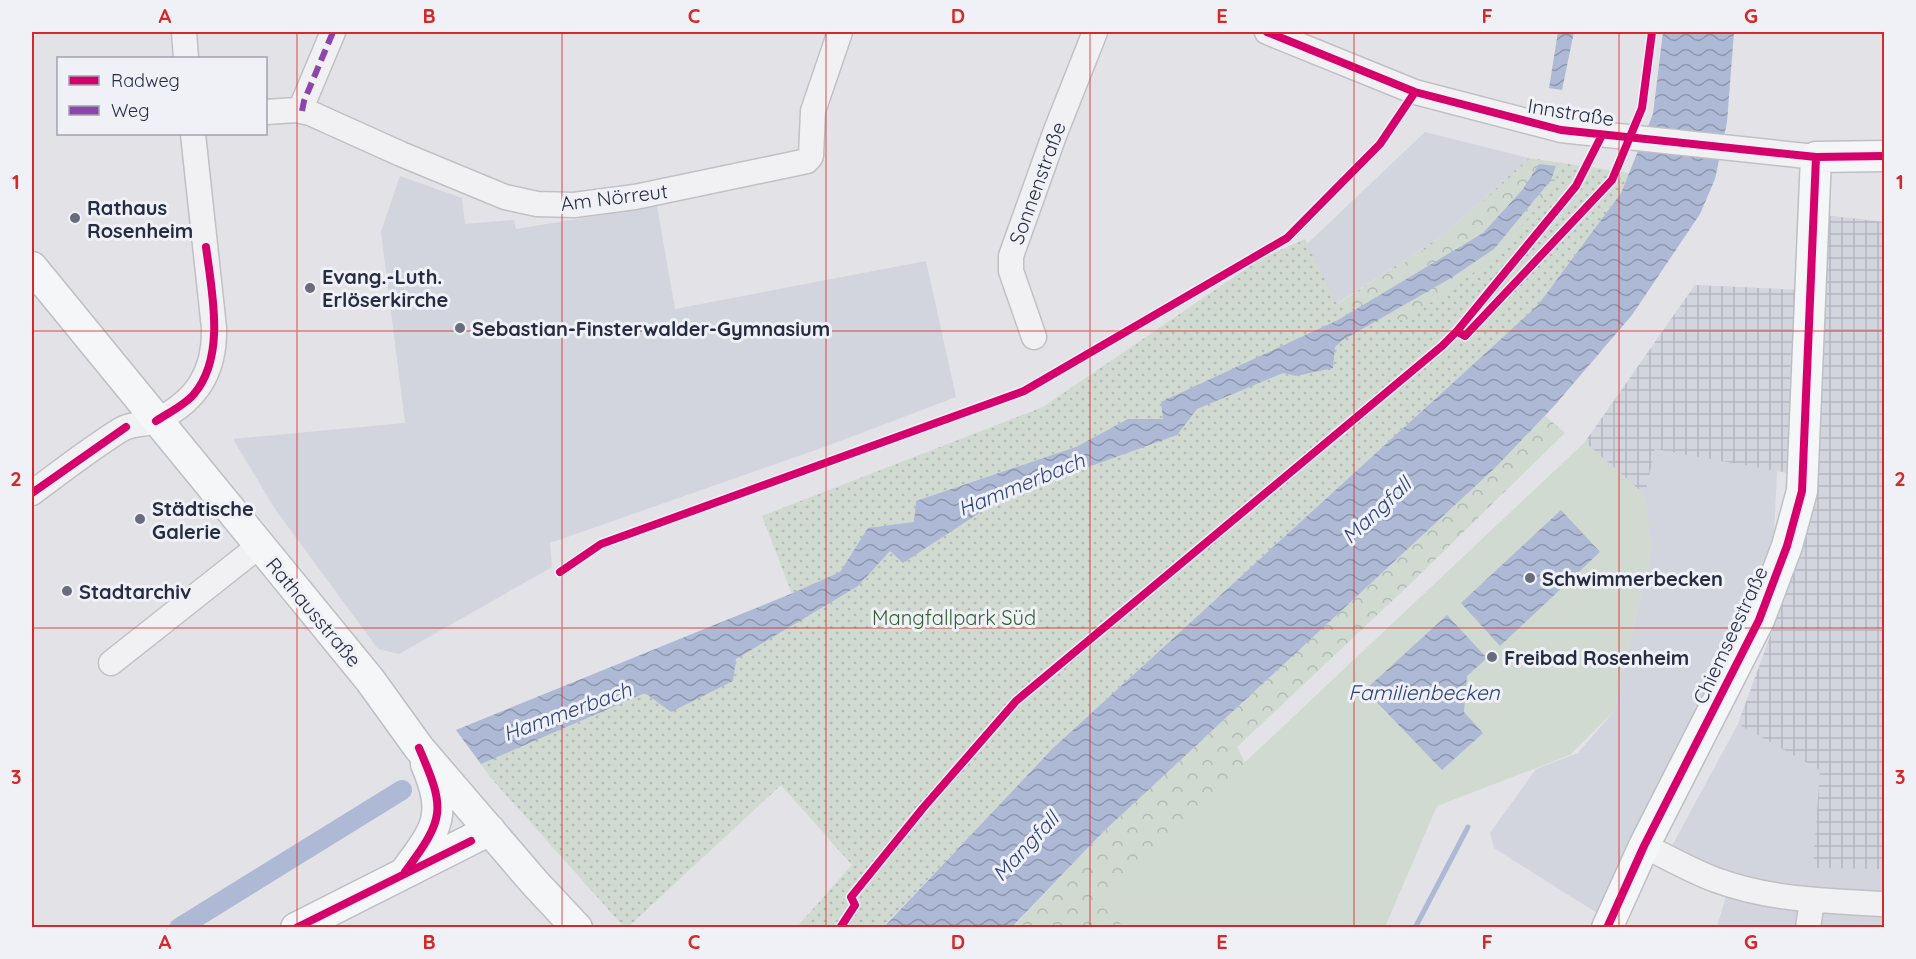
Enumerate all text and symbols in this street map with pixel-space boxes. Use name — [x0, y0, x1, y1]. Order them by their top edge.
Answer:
text: A — [159, 3, 172, 28]
text: B — [422, 3, 436, 28]
text: C — [688, 3, 701, 28]
text: D — [951, 3, 965, 28]
text: E — [1216, 3, 1228, 28]
text: F — [1481, 3, 1493, 28]
text: G — [1744, 3, 1758, 28]
legend — [57, 57, 267, 135]
text: Radweg — [111, 69, 180, 92]
street label: Innstraße — [1526, 93, 1616, 131]
text: Weg — [111, 99, 149, 122]
street label: Sonnenstraße — [1003, 118, 1071, 248]
text: 1 — [12, 169, 20, 194]
text: 1 — [1896, 169, 1904, 194]
street label: Am Nörreut — [559, 178, 669, 216]
place label: Rathaus Rosenheim — [87, 195, 193, 243]
marker: Rathaus Rosenheim — [68, 211, 82, 225]
place label: Evang.-Luth. Erlöserkirche — [322, 264, 448, 312]
marker: Evang.-Luth. Erlöserkirche — [303, 281, 317, 295]
place label: Sebastian-Finsterwalder-Gymnasium — [472, 316, 830, 341]
marker: Sebastian-Finsterwalder-Gymnasium — [453, 321, 467, 335]
water label: Hammerbach — [954, 446, 1089, 521]
text: 2 — [10, 466, 22, 491]
text: 2 — [1894, 466, 1906, 491]
water label: Mangfall — [1336, 470, 1418, 549]
place label: Städtische Galerie — [152, 496, 254, 544]
marker: Städtische Galerie — [133, 512, 147, 526]
street label: Rathausstraße — [261, 552, 367, 672]
street label: Chiemseestraße — [1687, 562, 1773, 708]
place label: Schwimmerbecken — [1542, 566, 1723, 591]
marker: Schwimmerbecken — [1523, 571, 1537, 585]
place label: Stadtarchiv — [79, 579, 191, 604]
marker: Stadtarchiv — [60, 584, 74, 598]
park label: Mangfallpark Süd — [872, 605, 1036, 630]
place label: Freibad Rosenheim — [1504, 645, 1689, 670]
marker: Freibad Rosenheim — [1485, 650, 1499, 664]
water label: Hammerbach — [499, 675, 636, 746]
water label: Familienbecken — [1348, 679, 1501, 705]
text: 3 — [11, 764, 21, 789]
text: 3 — [1895, 764, 1905, 789]
water label: Mangfall — [986, 804, 1065, 886]
text: A — [159, 929, 172, 954]
text: B — [422, 929, 436, 954]
text: C — [688, 929, 701, 954]
text: D — [951, 929, 965, 954]
text: E — [1216, 929, 1228, 954]
text: F — [1481, 929, 1493, 954]
text: G — [1744, 929, 1758, 954]

